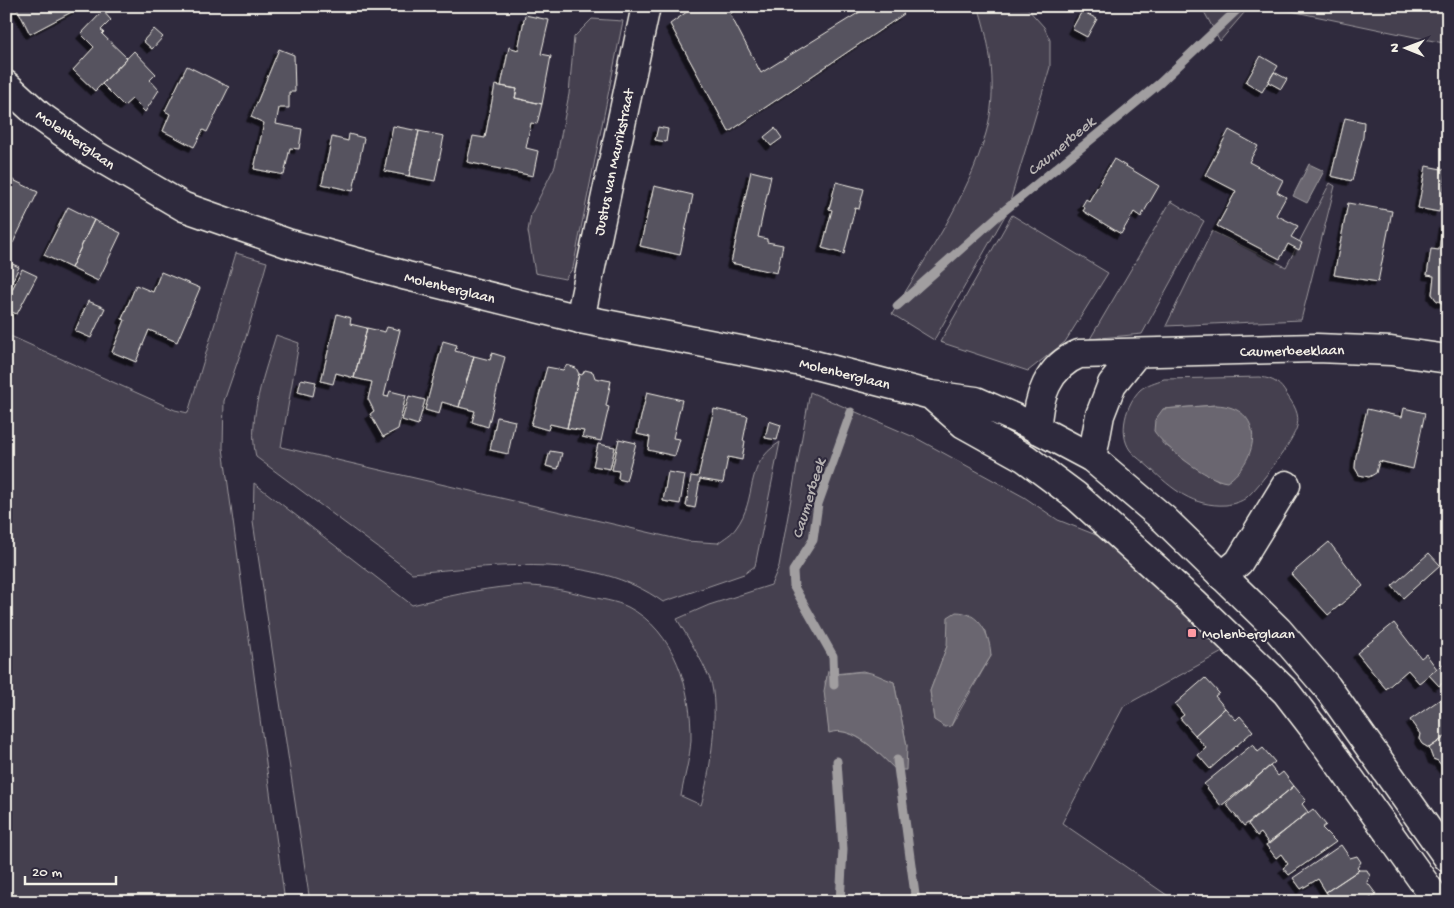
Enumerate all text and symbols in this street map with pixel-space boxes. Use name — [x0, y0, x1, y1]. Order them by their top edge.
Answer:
north arrow — [1382, 22, 1432, 72]
text: N — [1387, 43, 1404, 53]
street label: Justus van Maurikstraat — [591, 86, 640, 237]
street label: Molenberglaan — [32, 107, 118, 175]
water label: Caumerbeek — [1025, 113, 1101, 181]
street label: Molenberglaan — [402, 269, 497, 309]
street label: Caumerbeeklaan — [1240, 342, 1344, 362]
street label: Molenberglaan — [797, 355, 892, 395]
water label: Caumerbeek — [789, 455, 832, 541]
place label: Molenberglaan — [1202, 626, 1295, 644]
marker: Molenberglaan — [1186, 627, 1198, 639]
scale bar — [25, 853, 116, 885]
text: 20 m — [32, 864, 62, 882]

